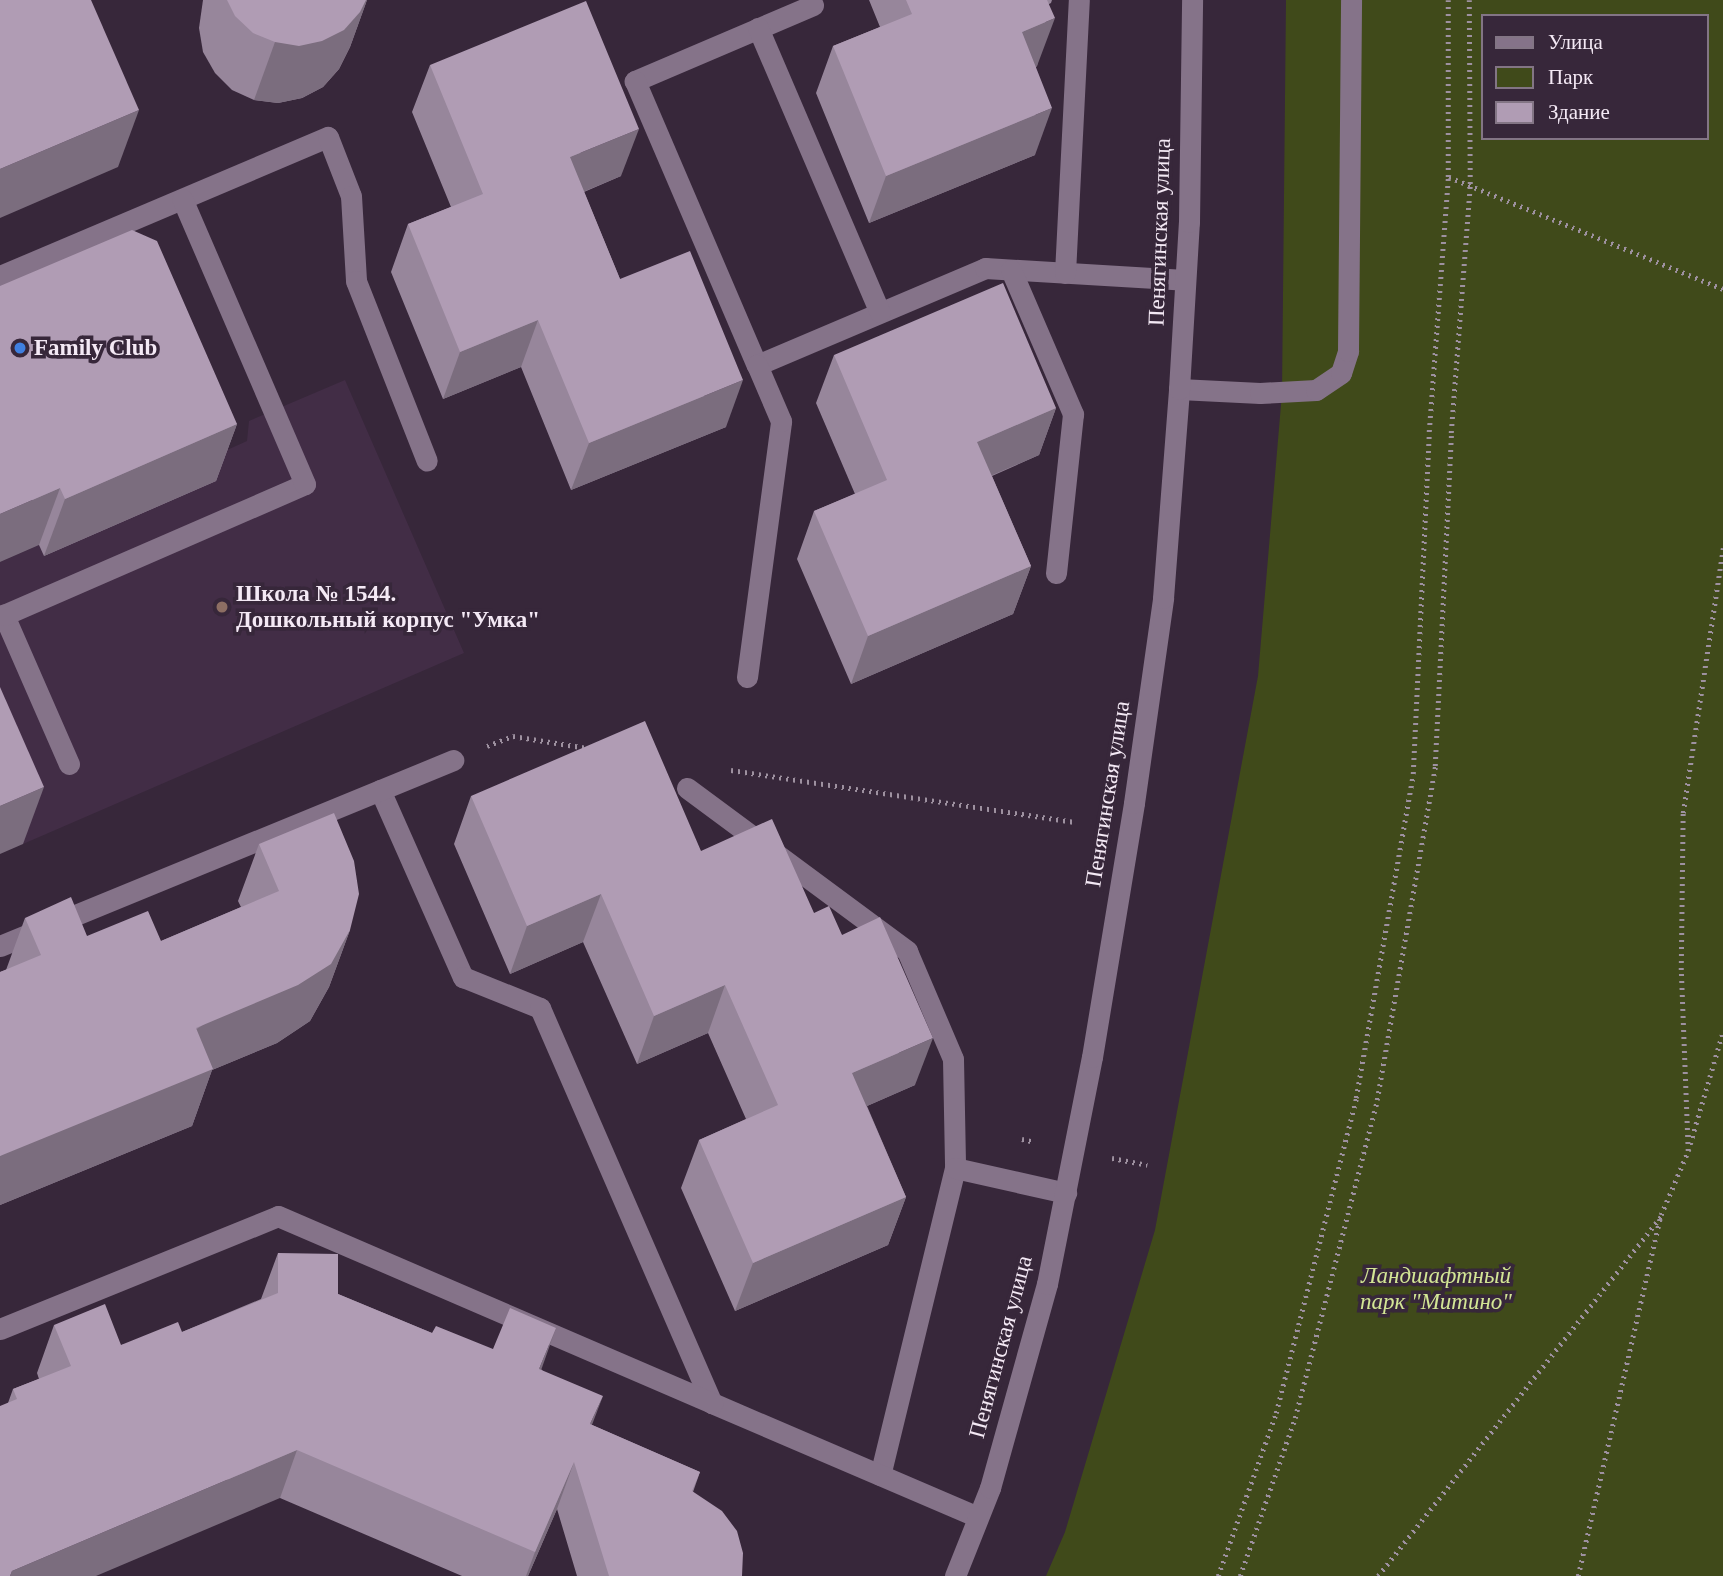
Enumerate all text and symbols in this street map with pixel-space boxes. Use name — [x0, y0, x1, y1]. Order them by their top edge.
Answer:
legend — [1482, 14, 1709, 140]
text: Улица — [1548, 30, 1603, 54]
text: Парк — [1548, 65, 1593, 89]
text: Здание — [1548, 100, 1610, 124]
street label: Пенягинская улица — [1143, 138, 1177, 326]
place label: Family Club — [34, 334, 157, 362]
marker: Family Club — [12, 340, 28, 356]
place label: Школа № 1544. Дошкольный корпус "Умка" — [236, 580, 540, 634]
marker: Школа № 1544. Дошкольный корпус "Умка" — [214, 599, 230, 615]
street label: Пенягинская улица — [1080, 699, 1136, 889]
street label: Пенягинская улица — [963, 1253, 1039, 1441]
park label: Ландшафтный парк "Митино" — [1360, 1262, 1512, 1316]

